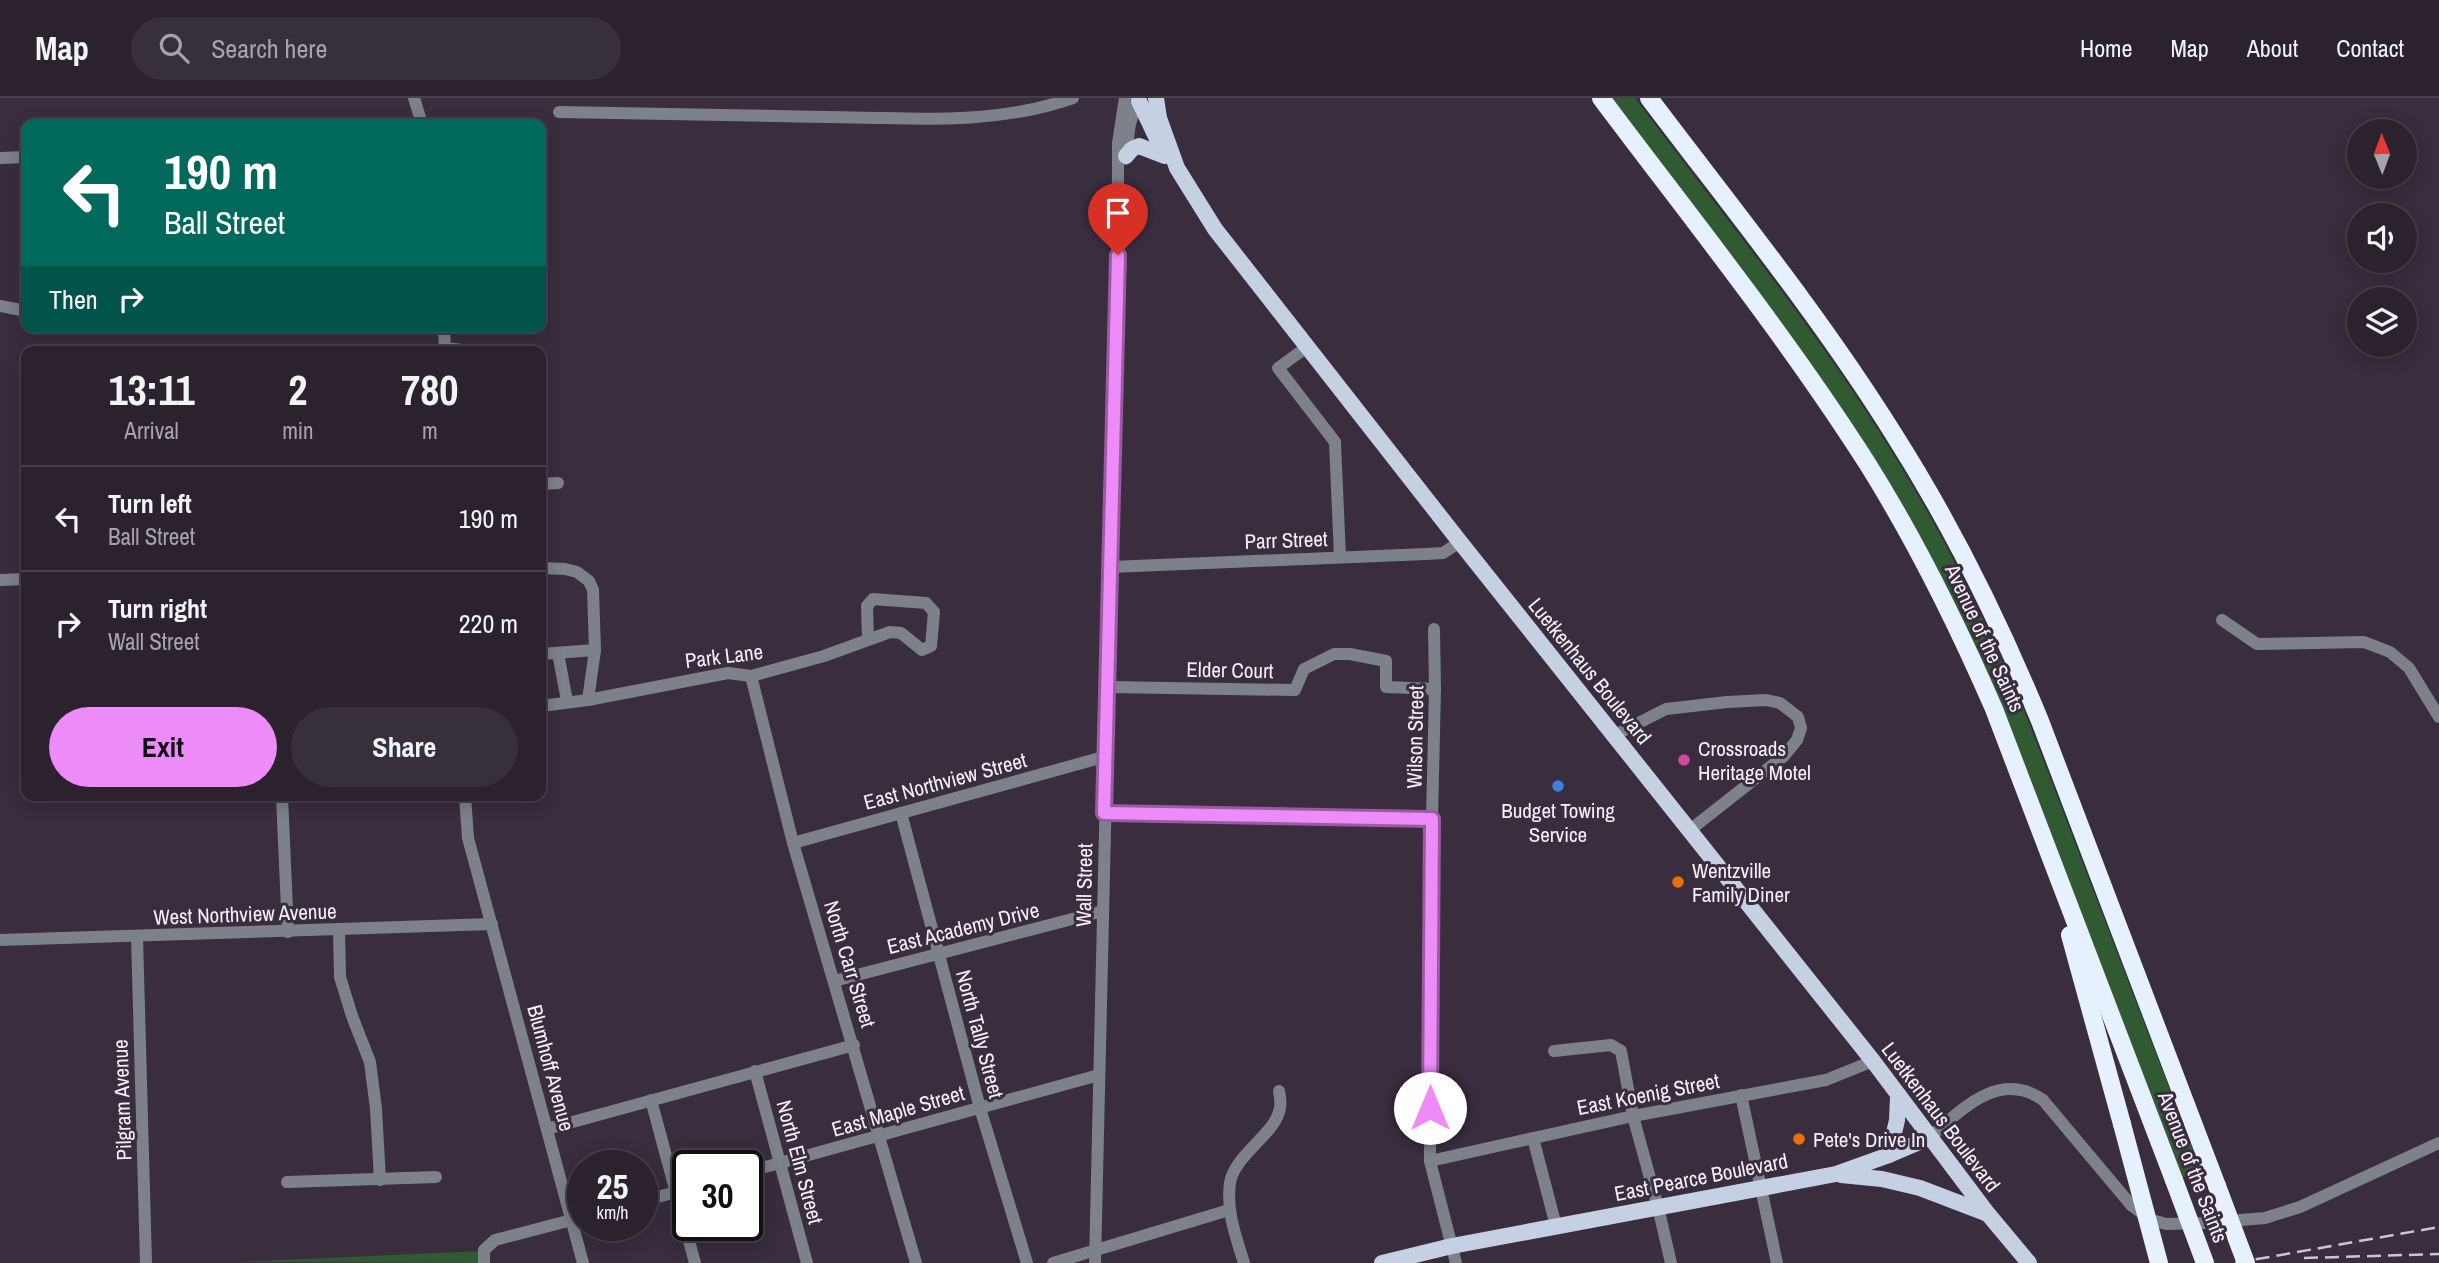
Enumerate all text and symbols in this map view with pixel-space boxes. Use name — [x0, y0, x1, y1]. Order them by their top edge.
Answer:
search box — [131, 17, 621, 80]
text: Map — [35, 26, 89, 70]
icon: search — [155, 29, 193, 67]
text: Search here — [211, 31, 327, 66]
text: Home — [2080, 32, 2132, 64]
text: Map — [2170, 32, 2209, 64]
text: About — [2247, 32, 2298, 64]
text: Contact — [2336, 32, 2404, 64]
north arrow — [2347, 119, 2417, 189]
map controls — [2347, 119, 2417, 357]
text: 190 m — [164, 138, 278, 204]
icon: left — [49, 147, 140, 238]
pin — [1088, 183, 1148, 255]
icon: arrive — [1099, 194, 1137, 232]
text: Ball Street — [164, 201, 285, 244]
button: sound — [2347, 203, 2417, 273]
icon: right — [112, 280, 150, 318]
text: Then — [49, 282, 98, 317]
button: layers — [2347, 287, 2417, 357]
text: 13:11 — [108, 362, 195, 418]
text: 2 — [288, 362, 307, 418]
text: 780 — [401, 362, 459, 418]
text: Arrival — [124, 415, 179, 446]
text: min — [282, 415, 314, 446]
text: m — [422, 415, 438, 446]
text: Turn left — [108, 486, 192, 521]
icon: left — [49, 500, 87, 538]
text: 190 m — [459, 501, 518, 536]
text: Ball Street — [108, 521, 195, 552]
street label: Parr Street — [1244, 524, 1328, 556]
street label: Avenue of the Saints — [1938, 559, 2032, 716]
text: Turn right — [108, 591, 207, 626]
street label: Luetkenhaus Boulevard — [1522, 592, 1658, 750]
icon: right — [49, 605, 87, 643]
text: 220 m — [459, 606, 518, 641]
text: Wall Street — [108, 626, 200, 657]
street label: Park Lane — [683, 637, 765, 675]
street label: Elder Court — [1186, 655, 1274, 685]
street label: Wilson Street — [1400, 685, 1430, 789]
button: Exit — [49, 707, 277, 787]
button: Share — [291, 707, 518, 787]
place label: Crossroads Heritage Motel — [1698, 734, 1811, 787]
street label: East Northview Street — [860, 745, 1030, 817]
marker: Crossroads Heritage Motel — [1676, 752, 1692, 768]
marker: Budget Towing Service — [1550, 778, 1566, 794]
place label: Budget Towing Service — [1501, 796, 1615, 849]
street label: Wall Street — [1069, 843, 1099, 927]
place label: Wentzville Family Diner — [1692, 856, 1790, 909]
marker: Wentzville Family Diner — [1670, 874, 1686, 890]
street label: East Academy Drive — [884, 895, 1042, 961]
street label: West Northview Avenue — [153, 896, 337, 932]
street label: North Carr Street — [817, 897, 883, 1031]
street label: North Tally Street — [949, 966, 1011, 1102]
street label: Blumhoff Avenue — [520, 1002, 582, 1134]
street label: Luetkenhaus Boulevard — [1875, 1036, 2007, 1198]
street label: Pilgram Avenue — [105, 1039, 139, 1161]
street label: East Koenig Street — [1574, 1066, 1722, 1122]
position arrow — [1393, 1071, 1467, 1145]
street label: East Maple Street — [828, 1078, 968, 1144]
street label: Avenue of the Saints — [2151, 1086, 2235, 1247]
street label: North Elm Street — [770, 1097, 831, 1227]
place label: Pete's Drive In — [1813, 1125, 1925, 1154]
marker: Pete's Drive In — [1791, 1131, 1807, 1147]
street label: East Pearce Boulevard — [1612, 1146, 1790, 1208]
speed limit sign: 30 — [672, 1150, 763, 1241]
text: 25 — [597, 1163, 628, 1210]
text: km/h — [597, 1200, 629, 1225]

